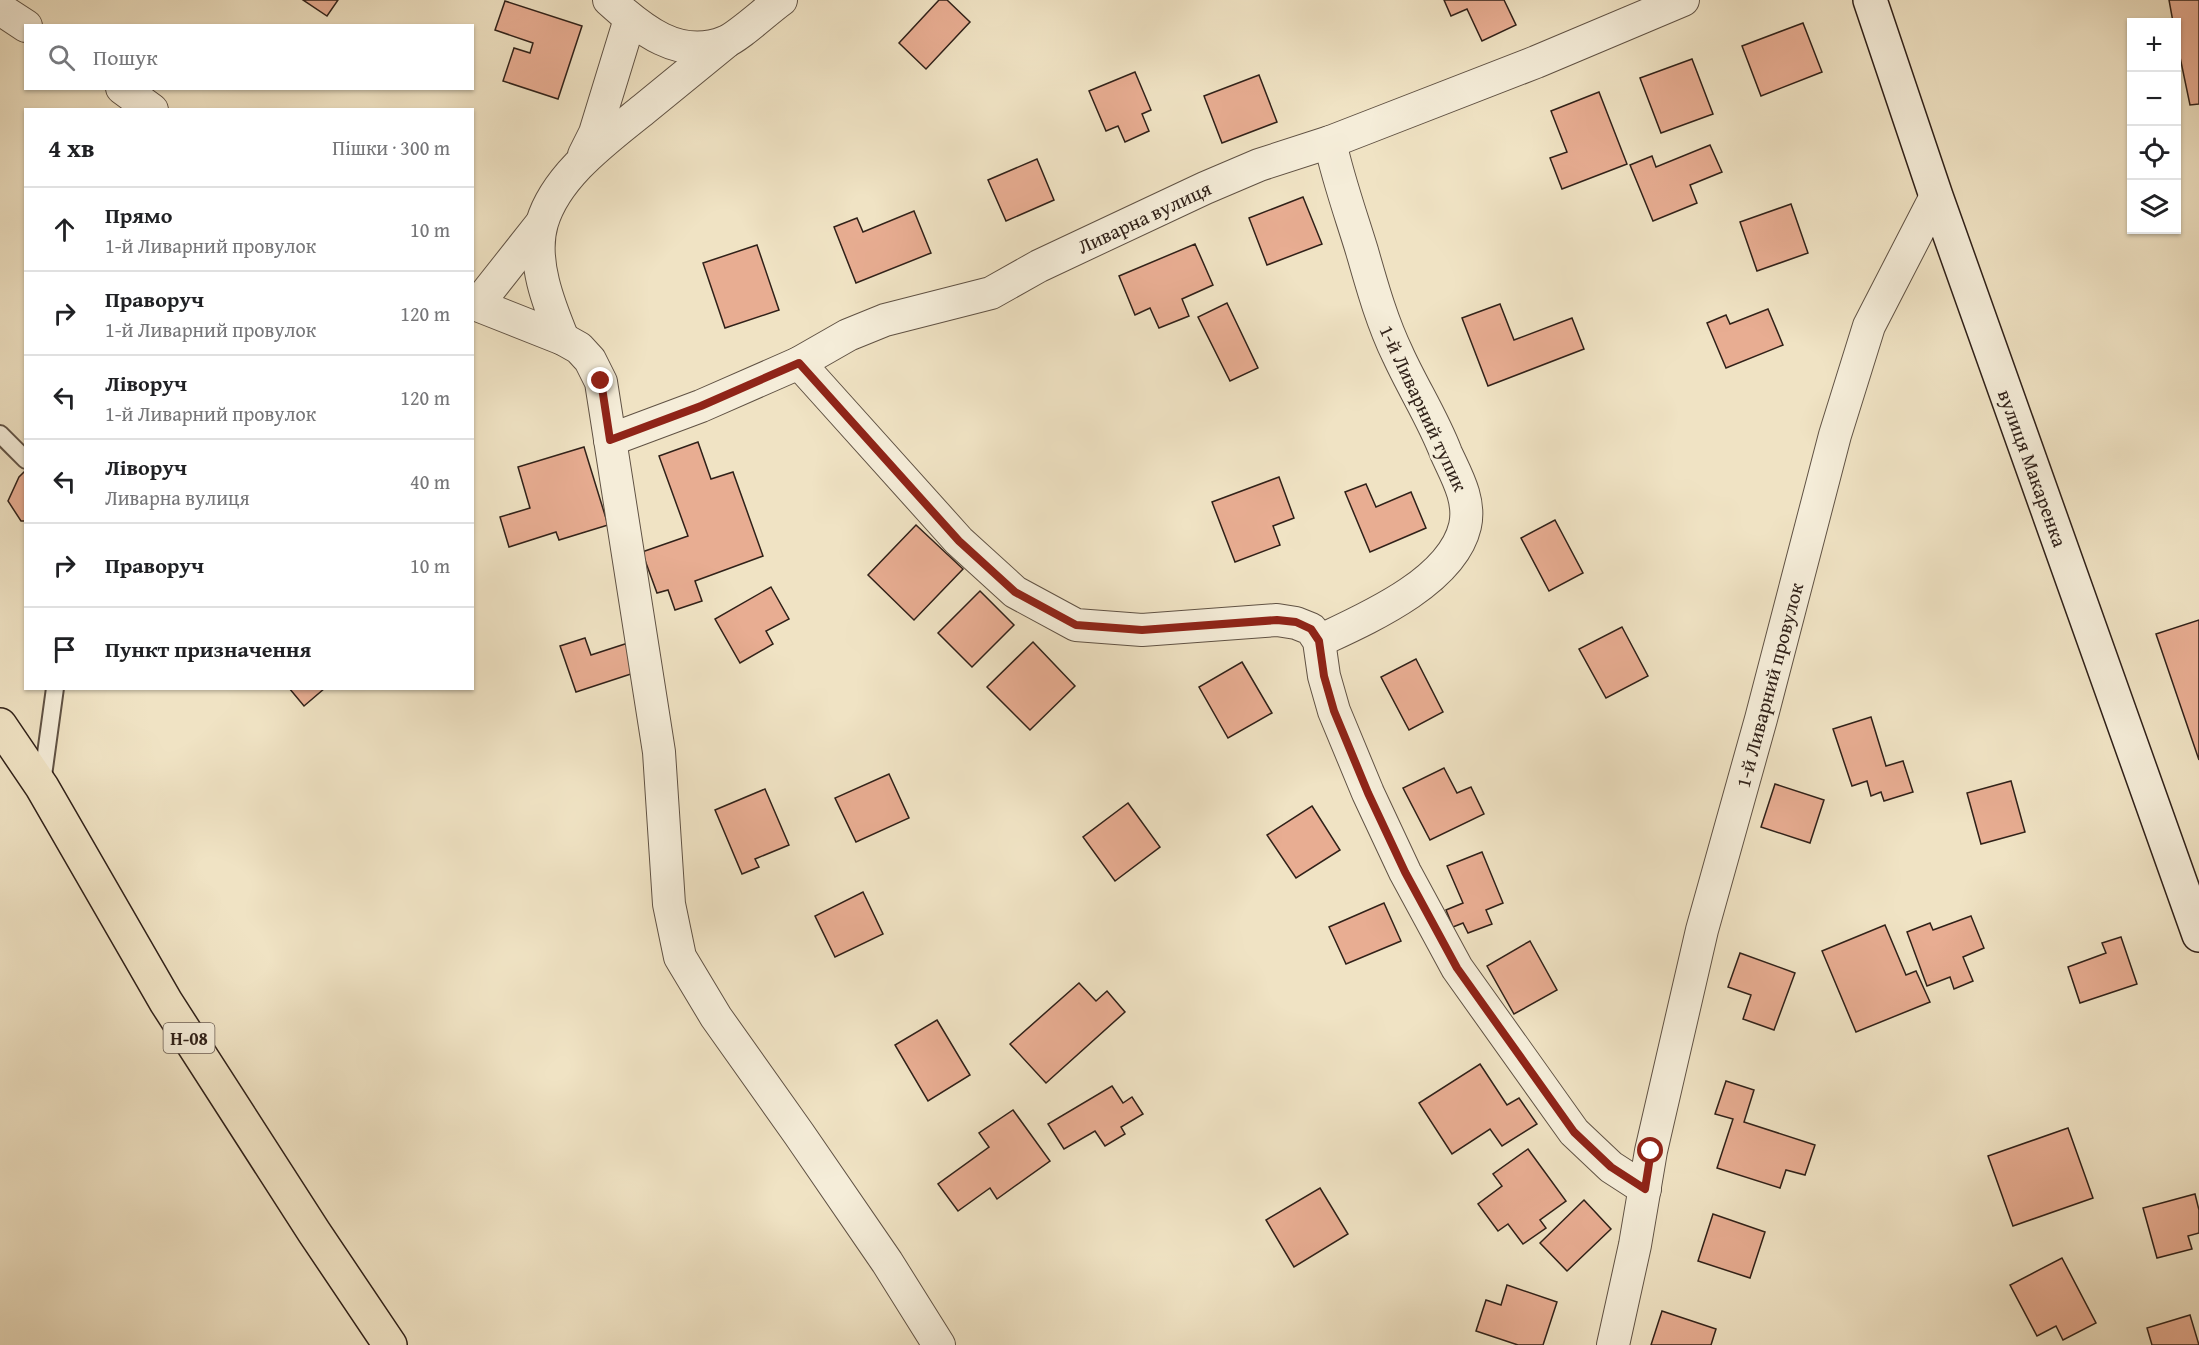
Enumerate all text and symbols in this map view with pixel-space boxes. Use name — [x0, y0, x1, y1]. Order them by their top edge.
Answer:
map controls — [2127, 18, 2181, 234]
button: + — [2127, 18, 2181, 72]
search box — [24, 24, 474, 90]
icon: search — [45, 41, 78, 74]
text: Пошук — [93, 41, 158, 73]
button: − — [2127, 72, 2181, 126]
button: locate — [2127, 126, 2181, 180]
text: 4 хв — [48, 128, 95, 167]
text: Пішки · 300 m — [332, 133, 450, 162]
street label: Ливарна вулиця — [1072, 173, 1216, 261]
button: layers — [2127, 180, 2181, 234]
text: Прямо — [105, 199, 172, 231]
icon: ahead — [48, 213, 81, 246]
text: 10 m — [410, 215, 450, 244]
text: 1-й Ливарний провулок — [105, 231, 316, 260]
text: Праворуч — [105, 283, 204, 315]
icon: right — [48, 297, 81, 330]
text: 120 m — [400, 299, 450, 328]
text: 1-й Ливарний провулок — [105, 315, 316, 344]
street label: 1-й Ливарний тупик — [1373, 320, 1476, 497]
text: Ліворуч — [105, 367, 187, 399]
route end — [587, 367, 613, 393]
icon: left — [48, 381, 81, 414]
text: 120 m — [400, 383, 450, 412]
street label: вулиця Макаренка — [1991, 385, 2075, 551]
text: 1-й Ливарний провулок — [105, 399, 316, 428]
text: Ліворуч — [105, 451, 187, 483]
icon: left — [48, 465, 81, 498]
text: 40 m — [410, 467, 450, 496]
text: Ливарна вулиця — [105, 483, 250, 512]
icon: right — [48, 549, 81, 582]
text: Праворуч — [105, 549, 204, 581]
text: 10 m — [410, 551, 450, 580]
street label: 1-й Ливарний провулок — [1728, 579, 1810, 791]
icon: arrive — [48, 633, 81, 666]
text: Пункт призначення — [105, 633, 311, 665]
road number: Н-08 — [164, 1023, 214, 1053]
route start — [1637, 1137, 1663, 1163]

